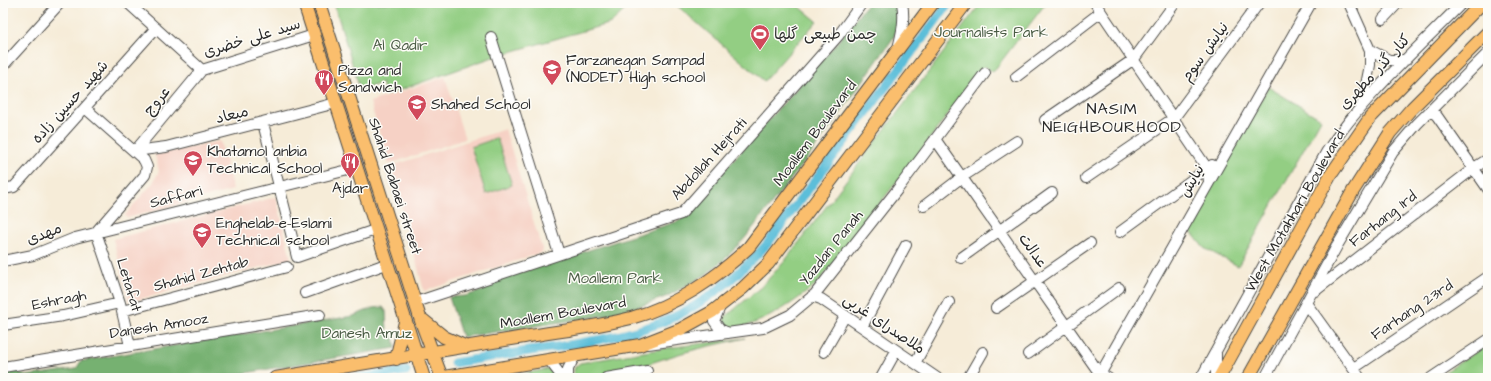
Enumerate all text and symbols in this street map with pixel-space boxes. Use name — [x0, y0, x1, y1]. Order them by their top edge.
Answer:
street label: سید علی خضری — [201, 13, 303, 63]
street label: نیایش سوم — [1176, 18, 1235, 87]
park label: Journalists Park — [934, 22, 1048, 43]
sports icon: چمن طبیعی گلها — [749, 23, 771, 51]
place label: چمن طبیعی گلها — [774, 24, 876, 45]
street label: کنار گذر مطهری — [1334, 30, 1416, 114]
park label: Al Qadir — [373, 35, 427, 56]
place label: Farzanegan Sampad (NODET) High school — [566, 50, 705, 89]
street label: شهید حسین زاده — [27, 56, 113, 148]
school or university icon: Farzanegan Sampad (NODET) High school — [541, 58, 563, 86]
place label: Pizza and Sandwich — [338, 60, 402, 98]
restaurant icon: Pizza and Sandwich — [313, 68, 335, 96]
street label: Moallem Boulevard — [768, 75, 862, 190]
street label: عروج — [139, 82, 175, 120]
school or university icon: Shahed School — [406, 93, 428, 121]
place label: Shahed School — [431, 94, 531, 115]
district label: NASIM NEIGHBOURHOOD — [1042, 98, 1182, 138]
street label: میعاد — [213, 101, 251, 129]
street label: Abdollah Hejrati — [666, 113, 752, 205]
street label: Shahid Babaei street — [363, 115, 427, 257]
street label: West Motahhari Boulevard — [1240, 126, 1350, 296]
place label: Khatamol anbia Technical School — [207, 141, 322, 179]
school or university icon: Khatamol anbia Technical School — [182, 149, 204, 177]
restaurant icon: Ajdar — [339, 151, 361, 179]
street label: نيايش — [1174, 161, 1210, 201]
place label: Ajdar — [332, 178, 368, 199]
street label: Saffari — [148, 180, 205, 214]
street label: Farhang 1rd — [1345, 186, 1422, 253]
street label: Yazdan Panah — [794, 205, 868, 290]
place label: Enghelab-e-Eslami Technical school — [216, 213, 333, 251]
street label: مهدی — [23, 218, 65, 250]
school or university icon: Enghelab-e-Eslami Technical school — [191, 221, 213, 249]
street label: عدالت — [1013, 229, 1053, 273]
street label: Shahid Zehtab — [151, 251, 251, 297]
street label: Letafat — [111, 256, 147, 314]
park label: Moallem Park — [568, 268, 662, 289]
street label: Farhang 23rd — [1367, 275, 1458, 346]
street label: Eshragh — [30, 284, 89, 317]
street label: ملاصدرای غربی — [839, 289, 929, 359]
street label: Moallem Boulevard — [498, 292, 628, 334]
street label: Danesh Amooz — [108, 308, 210, 344]
park label: Danesh Amuz — [322, 323, 413, 344]

